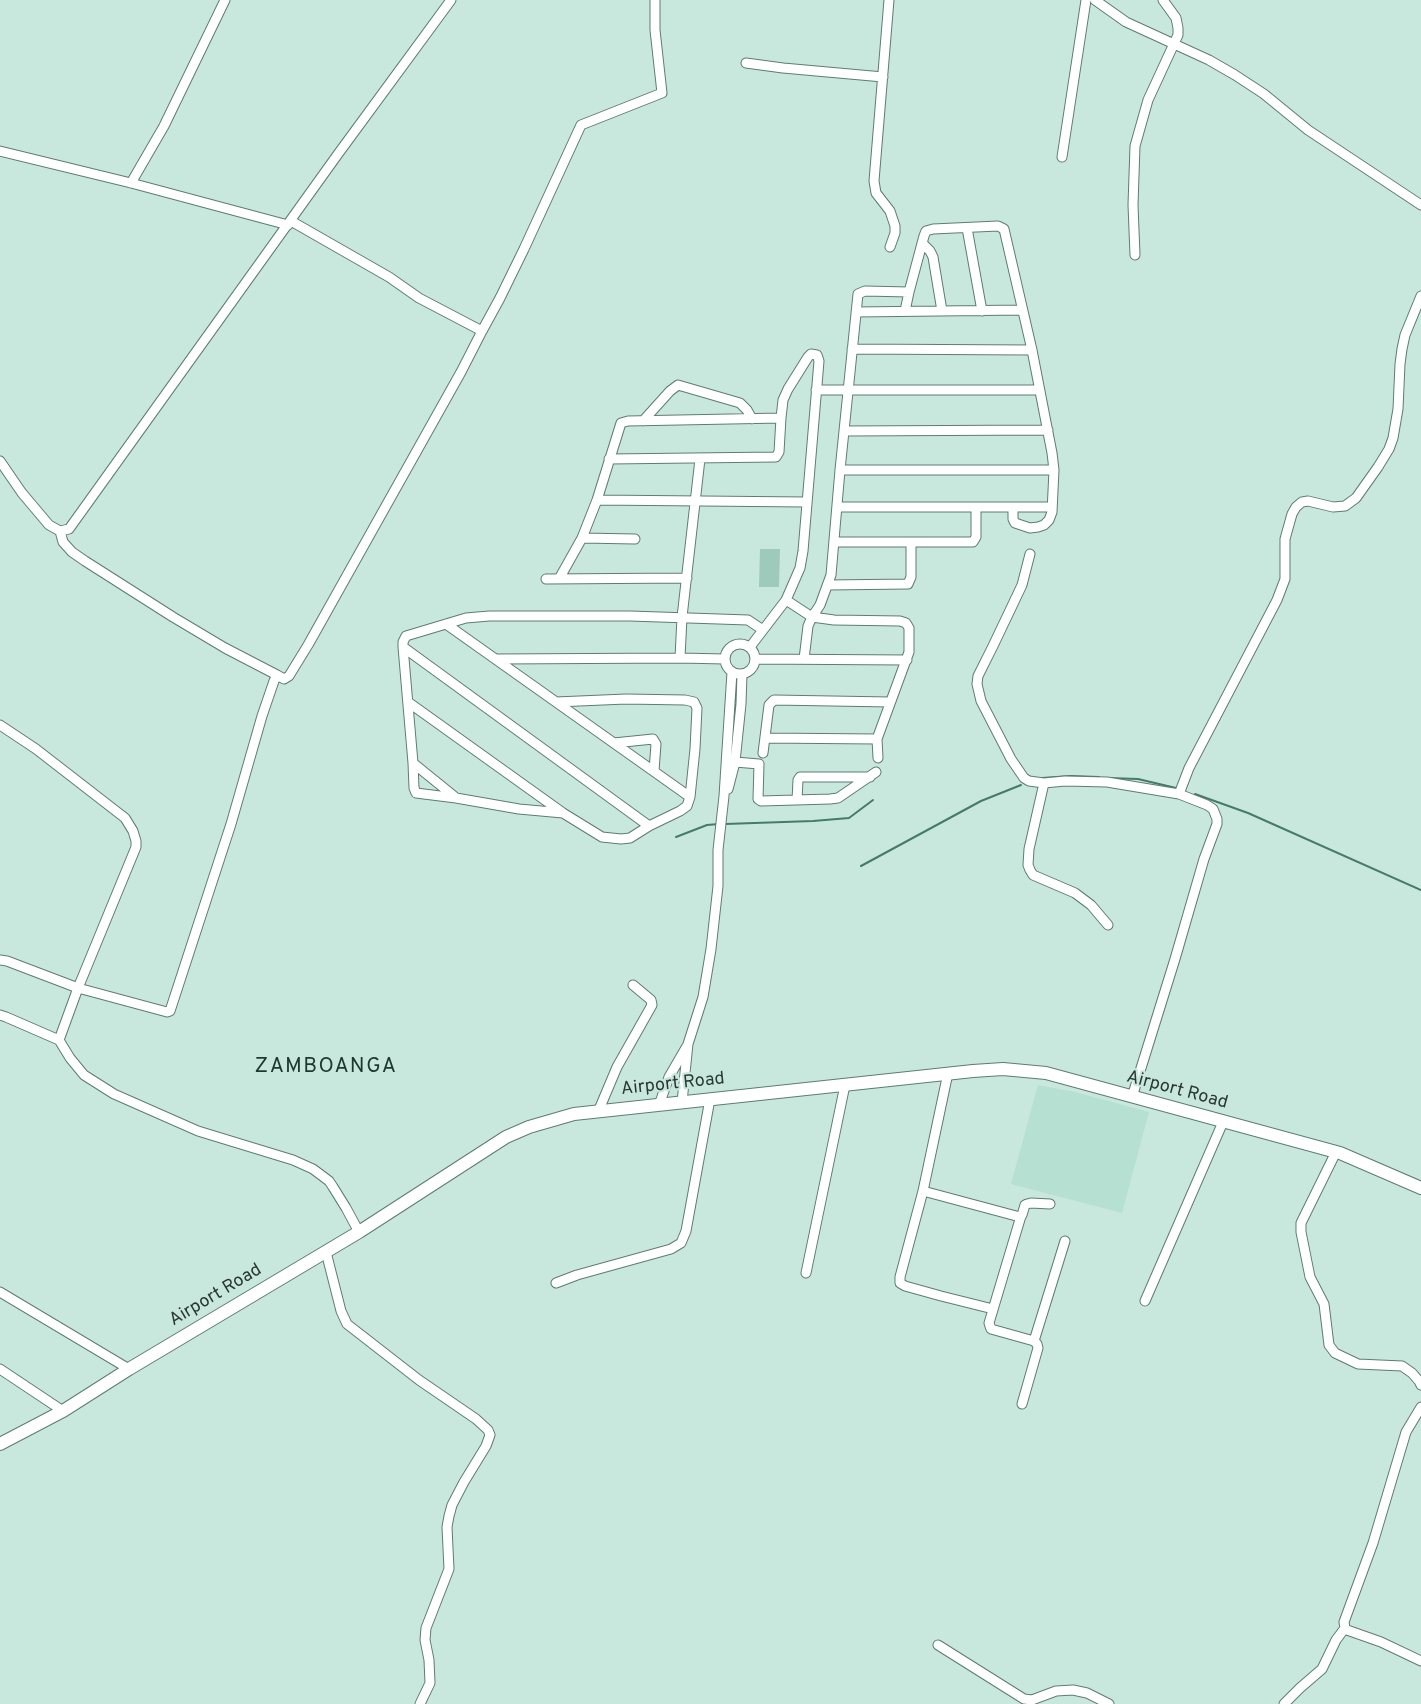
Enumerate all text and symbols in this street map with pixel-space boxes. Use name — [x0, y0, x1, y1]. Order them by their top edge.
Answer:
district label: ZAMBOANGA — [255, 1055, 397, 1081]
street label: Airport Road — [1124, 1067, 1230, 1115]
street label: Airport Road — [620, 1069, 726, 1101]
street label: Airport Road — [166, 1260, 266, 1332]

